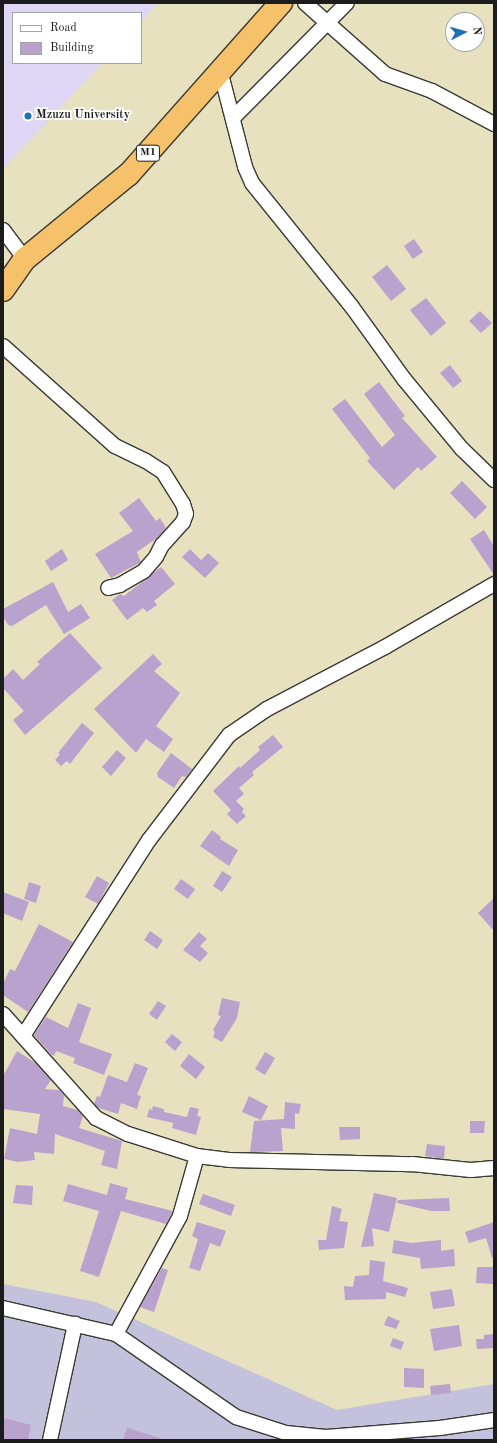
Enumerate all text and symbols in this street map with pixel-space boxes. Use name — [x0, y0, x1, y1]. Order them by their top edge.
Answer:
legend — [12, 12, 142, 64]
north arrow — [445, 12, 485, 52]
text: Road — [50, 22, 77, 34]
text: N — [471, 26, 482, 36]
text: Building — [50, 42, 94, 54]
place label: Mzuzu University — [36, 109, 130, 123]
marker: Mzuzu University — [23, 111, 33, 121]
road number: M1 — [135, 144, 161, 162]

